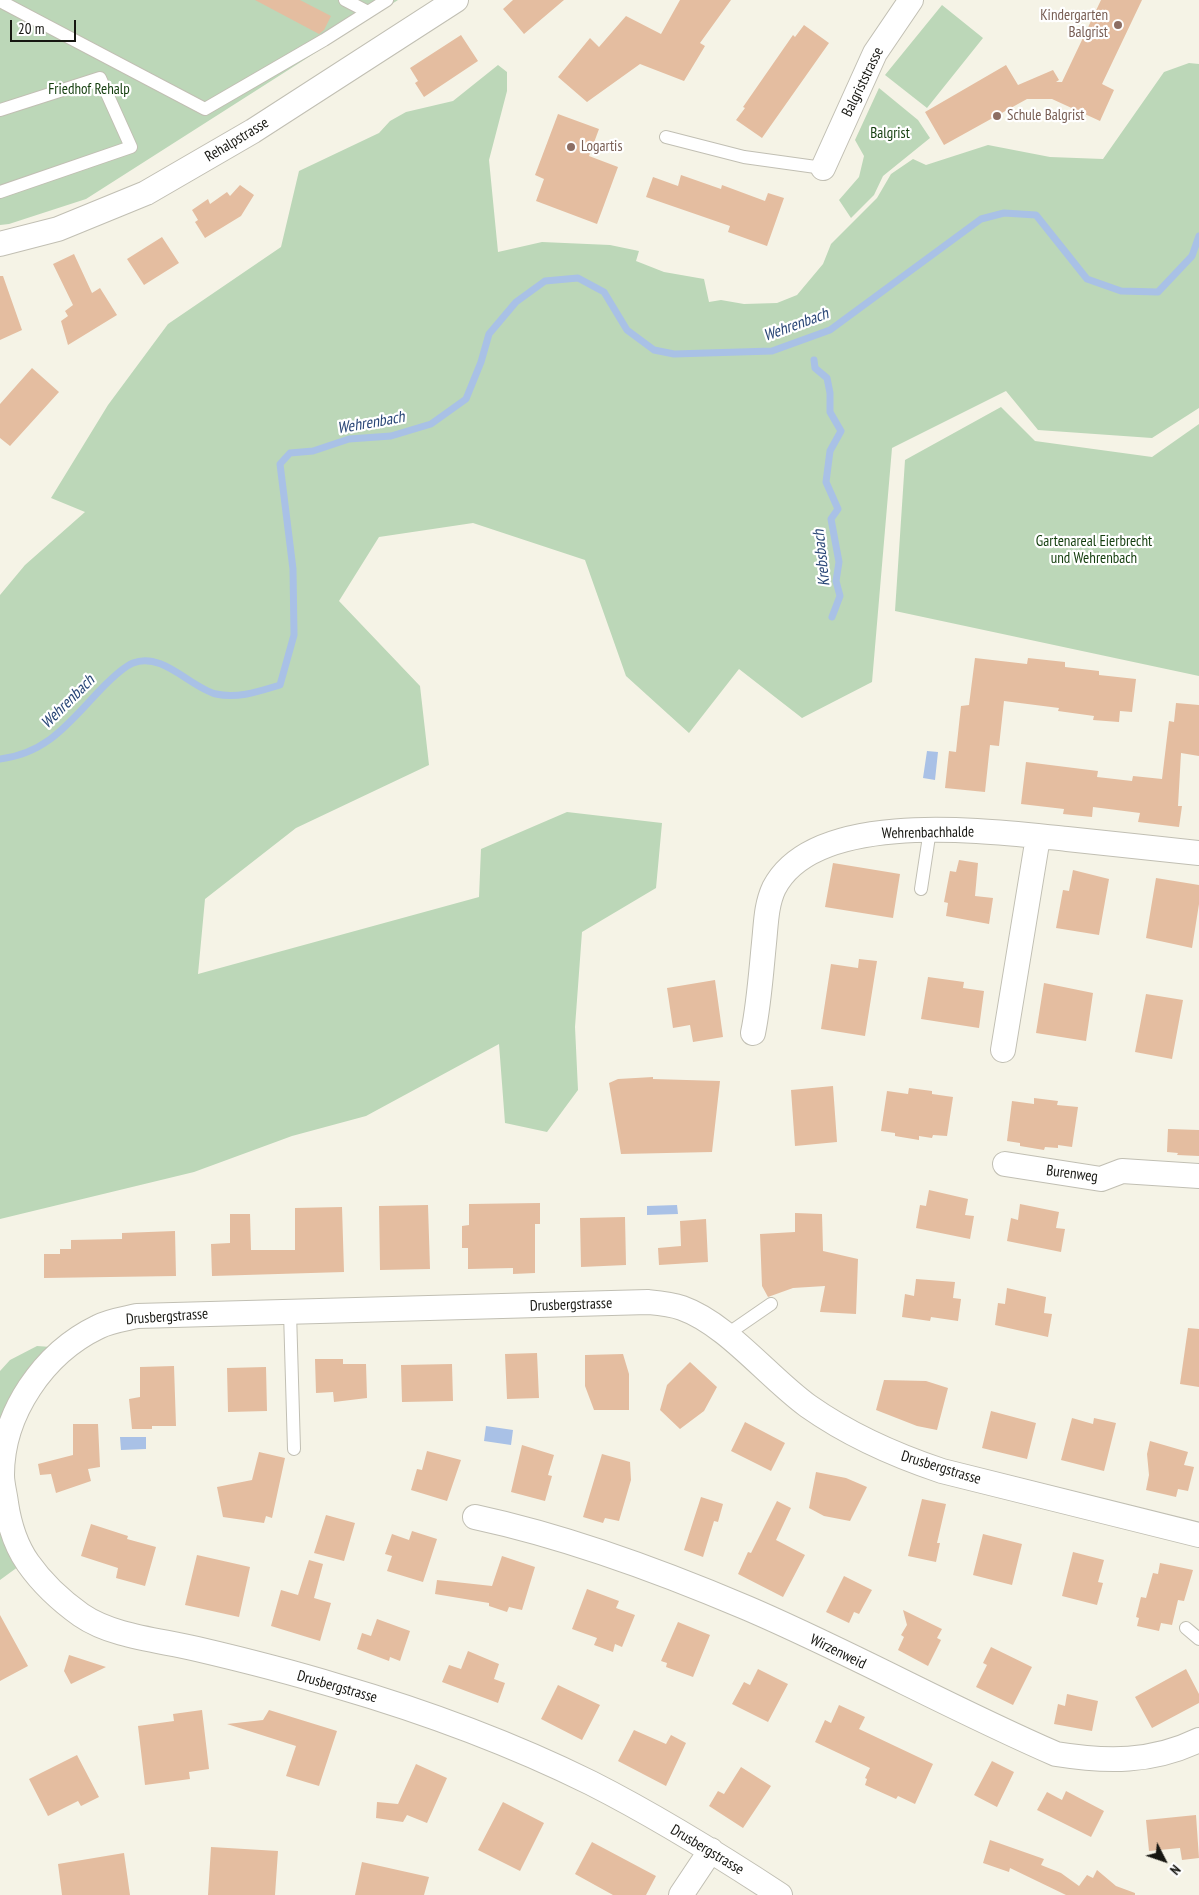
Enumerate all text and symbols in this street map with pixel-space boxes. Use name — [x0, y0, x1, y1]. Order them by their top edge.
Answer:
place label: Kindergarten Balgrist — [1040, 7, 1108, 42]
scale bar — [12, 10, 79, 42]
text: 20 m — [18, 19, 44, 38]
marker: Kindergarten Balgrist — [1112, 19, 1124, 31]
street label: Balgriststrasse — [838, 44, 888, 120]
park label: Friedhof Rehalp — [48, 81, 130, 99]
place label: Schule Balgrist — [1007, 107, 1084, 125]
marker: Schule Balgrist — [991, 110, 1003, 122]
street label: Rehalpstrasse — [202, 114, 272, 166]
park label: Balgrist — [870, 125, 910, 143]
place label: Logartis — [581, 138, 622, 156]
marker: Logartis — [565, 141, 577, 153]
water label: Wehrenbach — [761, 304, 831, 346]
water label: Wehrenbach — [336, 408, 406, 438]
water label: Krebsbach — [809, 529, 835, 587]
park label: Gartenareal Eierbrecht und Wehrenbach — [1036, 533, 1152, 568]
water label: Wehrenbach — [37, 671, 99, 733]
street label: Wehrenbachhalde — [882, 823, 974, 843]
street label: Burenweg — [1045, 1162, 1099, 1186]
street label: Drusbergstrasse — [529, 1295, 613, 1315]
street label: Drusbergstrasse — [125, 1305, 209, 1329]
street label: Drusbergstrasse — [899, 1447, 983, 1489]
street label: Wirzenweid — [807, 1631, 869, 1673]
street label: Drusbergstrasse — [295, 1667, 379, 1707]
street label: Drusbergstrasse — [667, 1821, 747, 1879]
north arrow — [1139, 1835, 1189, 1885]
text: N — [1166, 1861, 1185, 1879]

